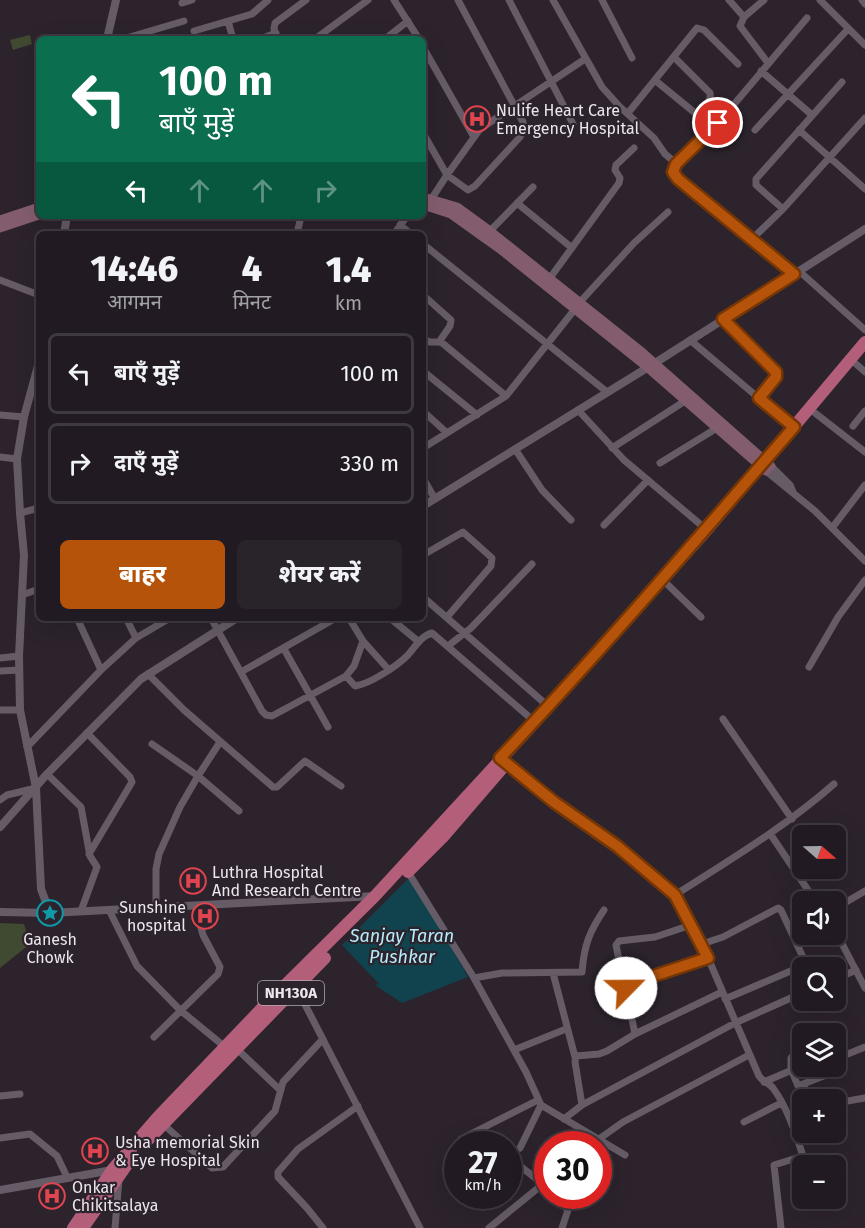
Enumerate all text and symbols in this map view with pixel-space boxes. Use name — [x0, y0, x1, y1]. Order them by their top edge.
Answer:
text: 100 m — [159, 56, 273, 106]
icon: left — [60, 60, 138, 138]
pin — [692, 97, 743, 148]
place label: Nulife Heart Care Emergency Hospital — [496, 101, 640, 138]
hospital icon: Nulife Heart Care Emergency Hospital — [462, 104, 492, 134]
icon: arrive — [701, 106, 734, 139]
text: बाएँ मुड़ें — [159, 107, 234, 139]
icon: left — [120, 174, 153, 207]
icon: ahead — [183, 174, 216, 207]
icon: ahead — [246, 174, 279, 207]
icon: right — [309, 174, 342, 207]
text: 14:46 — [91, 247, 178, 291]
text: 4 — [242, 247, 262, 291]
text: 1.4 — [326, 248, 371, 292]
text: आगमन — [107, 290, 162, 314]
text: मिनट — [233, 290, 271, 314]
text: km — [335, 291, 362, 315]
icon: left — [63, 357, 96, 390]
text: बाएँ मुड़ें — [114, 359, 180, 386]
text: 100 m — [340, 360, 399, 387]
icon: right — [63, 447, 96, 480]
text: दाएँ मुड़ें — [114, 449, 178, 476]
text: 330 m — [340, 450, 399, 477]
button: बाहर — [60, 540, 225, 609]
button: शेयर करें — [237, 540, 402, 609]
north arrow — [792, 825, 846, 879]
map controls — [792, 825, 846, 1209]
place label: Luthra Hospital And Research Centre — [212, 863, 361, 900]
hospital icon: Luthra Hospital And Research Centre — [178, 866, 208, 896]
button: sound — [792, 891, 846, 945]
place icon: Ganesh Chowk — [35, 898, 65, 928]
place label: Sunshine hospital — [119, 898, 186, 935]
hospital icon: Sunshine hospital — [190, 901, 220, 931]
water label: Sanjay Taran Pushkar — [349, 925, 454, 968]
place label: Ganesh Chowk — [23, 930, 77, 967]
position arrow — [594, 956, 658, 1020]
button: search — [792, 957, 846, 1011]
road number: NH130A — [258, 981, 324, 1005]
button: layers — [792, 1023, 846, 1077]
button: + — [792, 1089, 846, 1143]
speed limit sign: 30 — [534, 1131, 612, 1209]
place label: Usha memorial Skin & Eye Hospital — [115, 1133, 260, 1170]
hospital icon: Usha memorial Skin & Eye Hospital — [80, 1136, 110, 1166]
text: 27 — [468, 1145, 498, 1181]
button: − — [792, 1155, 846, 1209]
text: km/h — [464, 1176, 502, 1194]
place label: Onkar Chikitsalaya — [72, 1178, 158, 1215]
hospital icon: Onkar Chikitsalaya — [37, 1181, 67, 1211]

